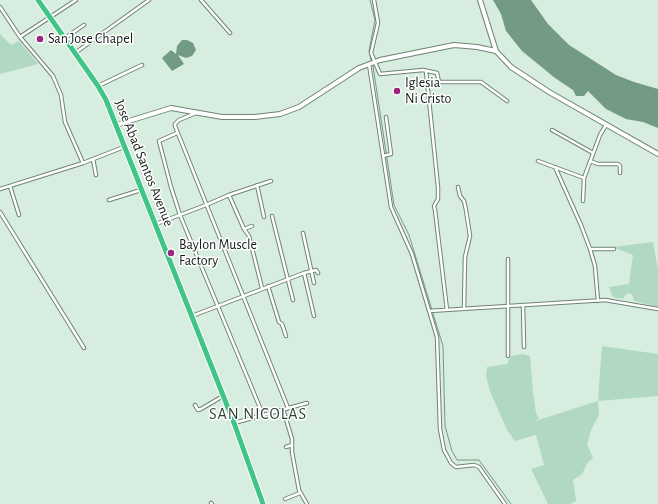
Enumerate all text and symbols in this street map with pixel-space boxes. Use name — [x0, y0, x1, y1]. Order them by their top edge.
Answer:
place label: San Jose Chapel — [48, 31, 133, 47]
marker: San Jose Chapel — [35, 34, 45, 44]
place label: Iglesia Ni Cristo — [405, 75, 451, 108]
marker: Iglesia Ni Cristo — [392, 86, 402, 96]
street label: Jose Abad Santos Avenue — [111, 97, 177, 229]
place label: Baylon Muscle Factory — [179, 237, 257, 270]
marker: Baylon Muscle Factory — [166, 248, 176, 258]
district label: SAN NICOLAS — [209, 404, 307, 424]

